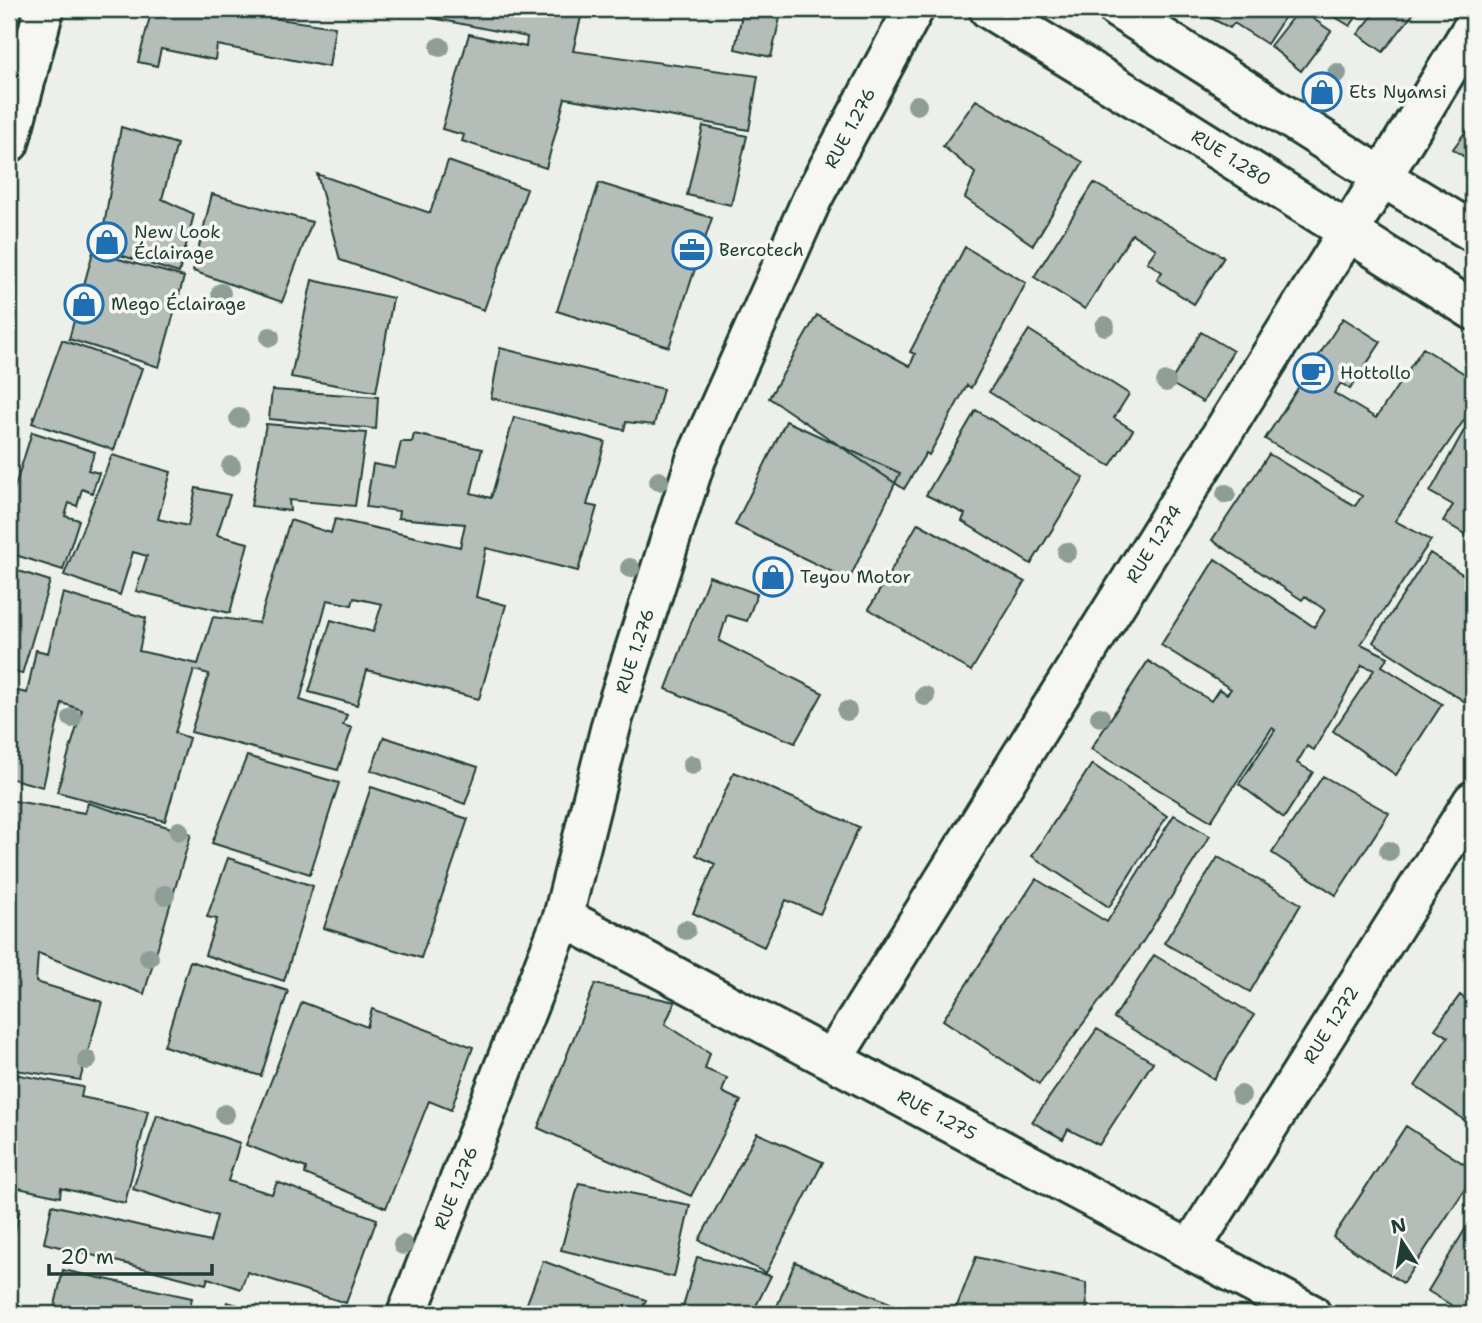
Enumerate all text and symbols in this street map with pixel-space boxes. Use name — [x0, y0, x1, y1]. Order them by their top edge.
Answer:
shop icon: Ets Nyamsi — [1301, 71, 1343, 113]
place label: Ets Nyamsi — [1349, 80, 1447, 104]
street label: RUE 1.276 — [819, 83, 881, 173]
street label: RUE 1.280 — [1187, 124, 1275, 192]
place label: New Look Éclairage — [134, 220, 221, 265]
shop icon: New Look Éclairage — [86, 221, 128, 263]
office icon: Bercotech — [671, 229, 713, 271]
place label: Bercotech — [719, 238, 804, 262]
shop icon: Mego Éclairage — [63, 283, 105, 325]
place label: Mego Éclairage — [111, 292, 246, 316]
cafe icon: Hottollo — [1292, 352, 1334, 394]
place label: Hottollo — [1340, 361, 1411, 385]
street label: RUE 1.274 — [1121, 500, 1187, 588]
shop icon: Teyou Motor — [752, 556, 794, 598]
place label: Teyou Motor — [800, 565, 911, 589]
street label: RUE 1.276 — [610, 605, 660, 697]
street label: RUE 1.272 — [1298, 982, 1364, 1068]
street label: RUE 1.275 — [893, 1084, 981, 1146]
street label: RUE 1.276 — [428, 1143, 484, 1233]
north arrow — [1366, 1208, 1436, 1278]
text: N — [1389, 1212, 1409, 1240]
scale bar — [49, 1232, 212, 1276]
text: 20 m — [60, 1243, 114, 1271]

